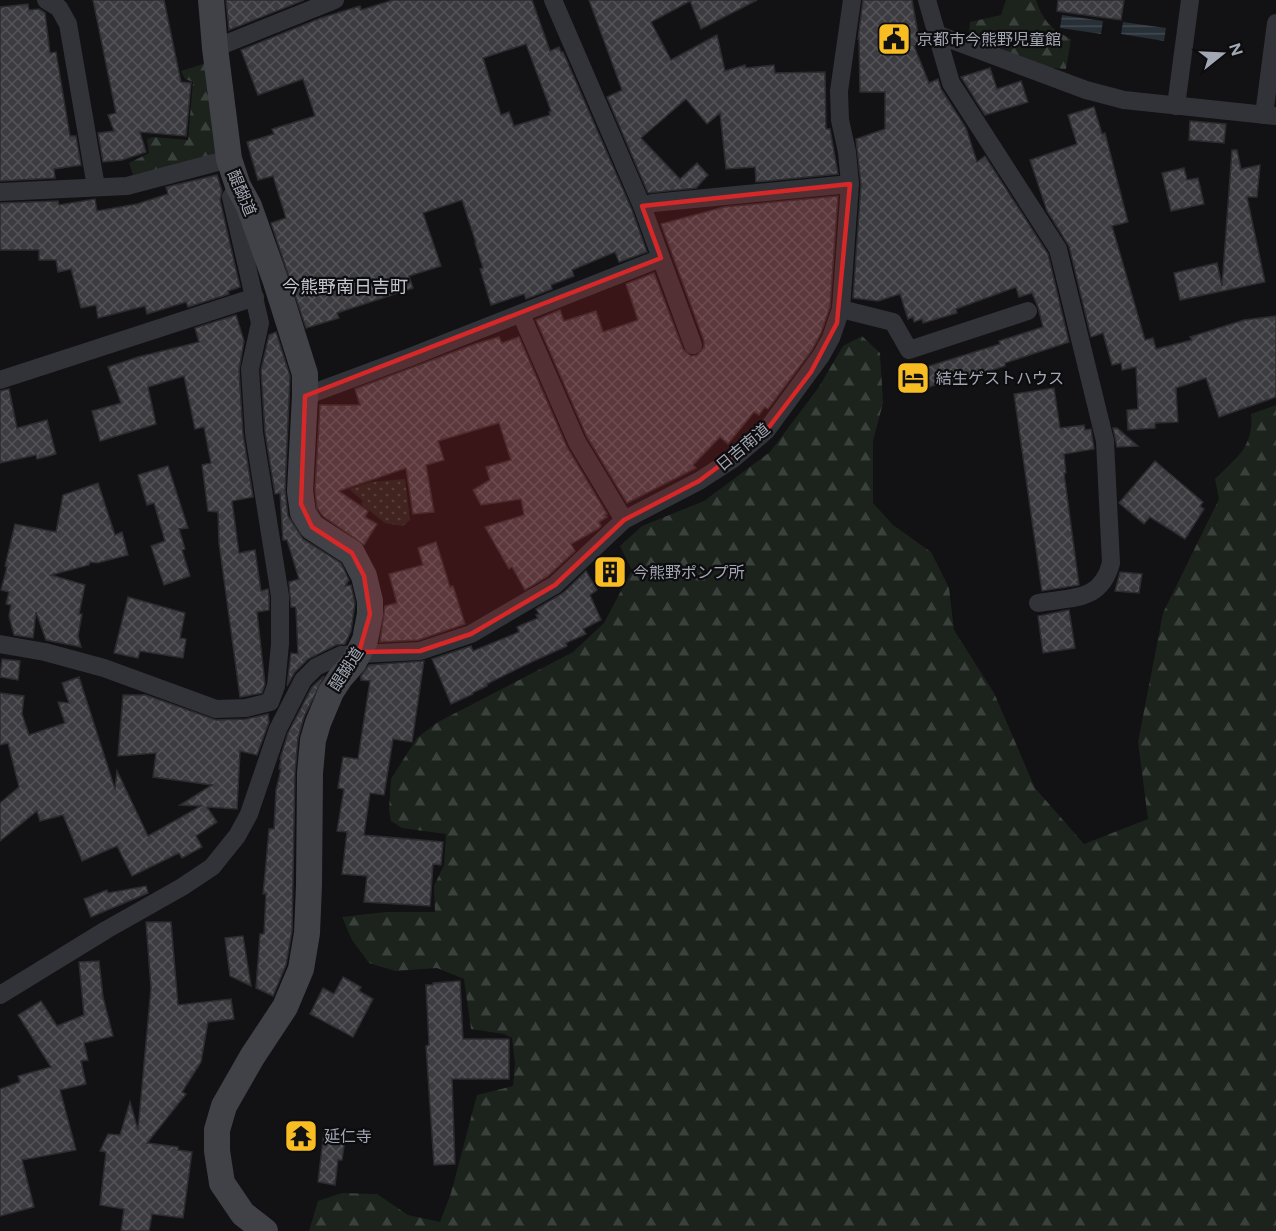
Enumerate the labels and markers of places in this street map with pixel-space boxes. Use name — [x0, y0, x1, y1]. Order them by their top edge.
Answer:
public building icon: 京都市今熊野児童館 — [876, 21, 912, 57]
place label: 京都市今熊野児童館 — [917, 30, 1061, 49]
hotel icon: 結生ゲストハウス — [895, 360, 931, 396]
place label: 結生ゲストハウス — [936, 369, 1064, 388]
building icon: 今熊野ポンプ所 — [592, 554, 628, 590]
place label: 今熊野ポンプ所 — [633, 563, 745, 582]
temple icon: 延仁寺 — [283, 1118, 319, 1154]
place label: 延仁寺 — [324, 1127, 372, 1146]

